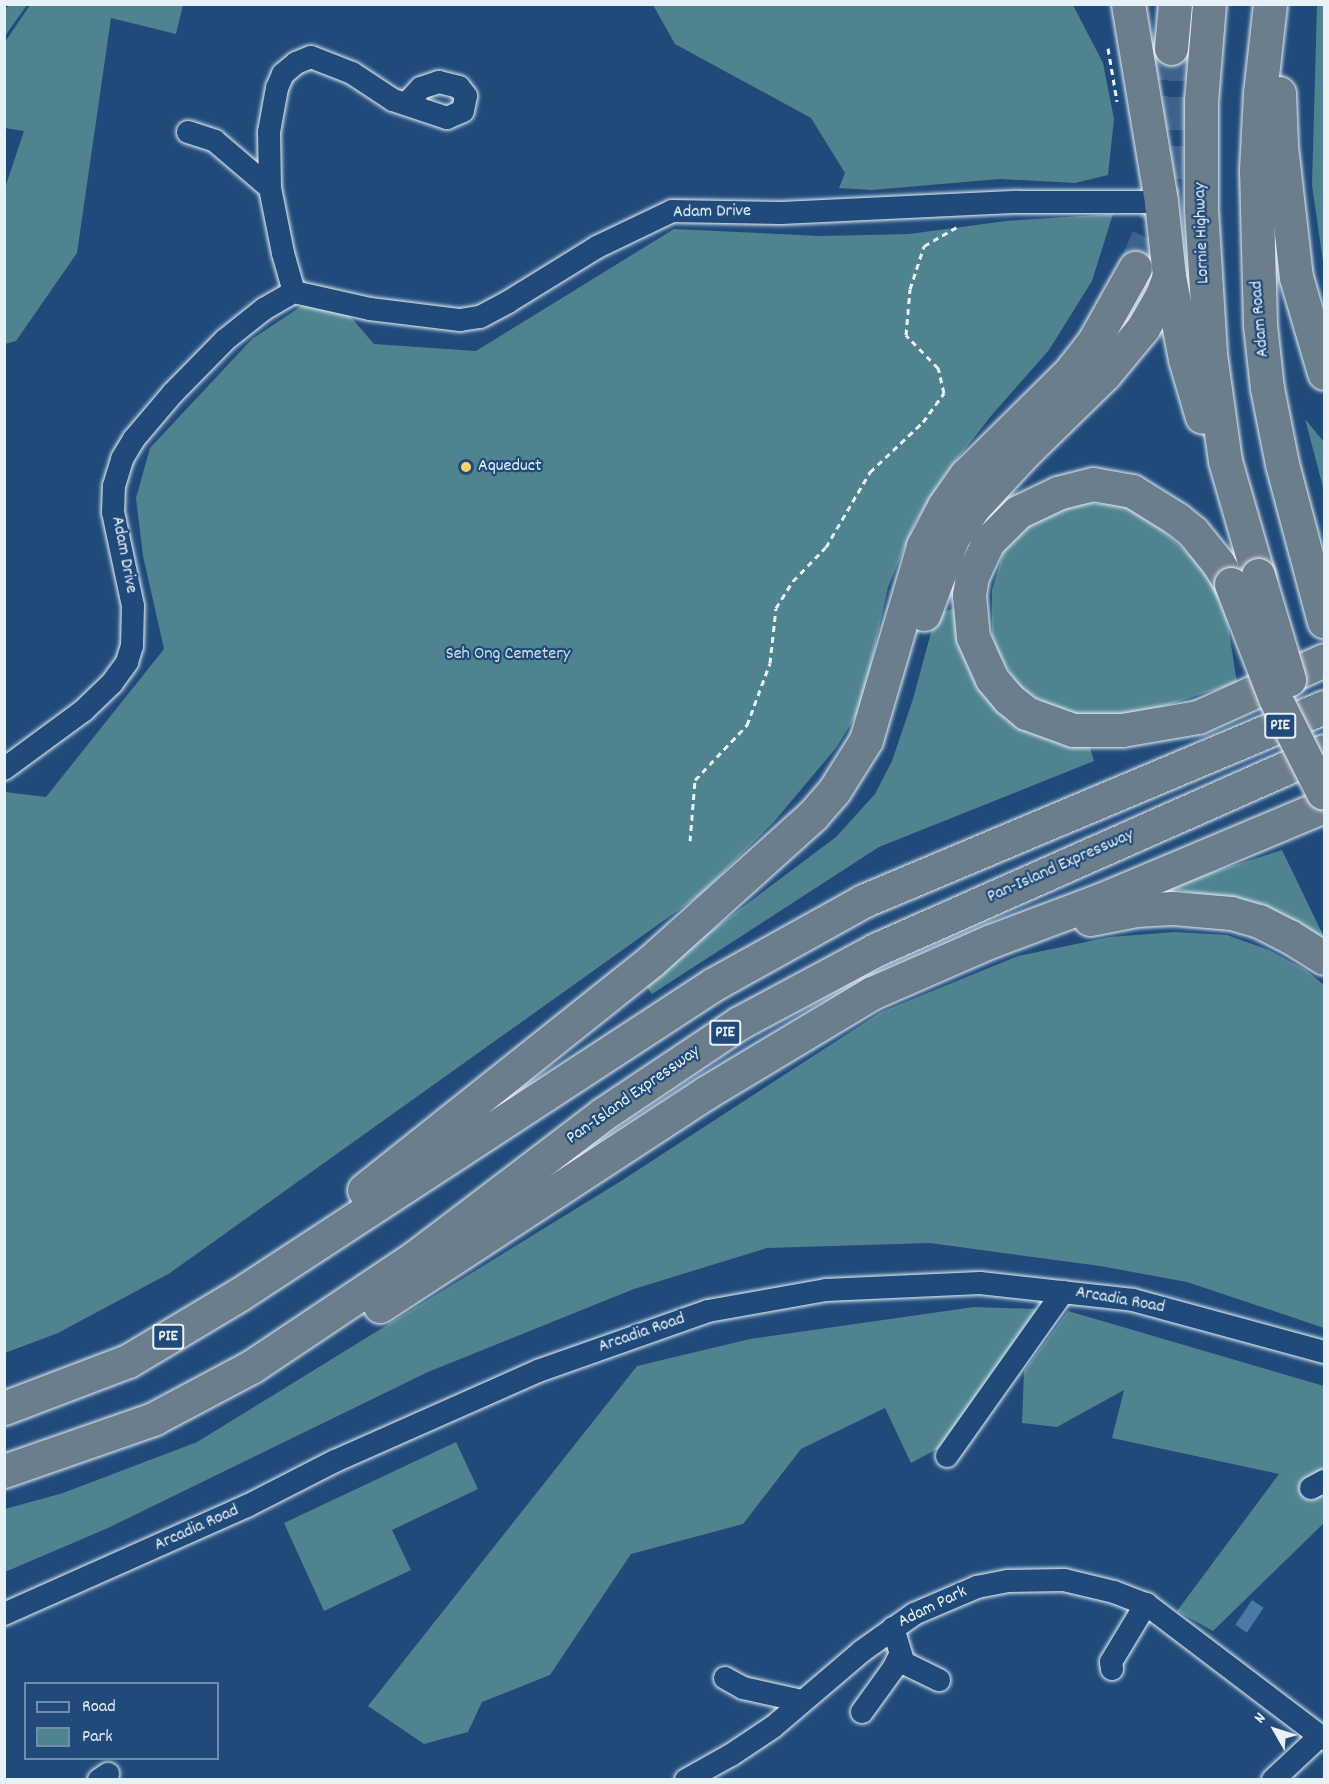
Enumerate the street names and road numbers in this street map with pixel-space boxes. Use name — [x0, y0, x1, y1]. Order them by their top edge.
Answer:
street label: Lornie Highway — [1190, 182, 1216, 284]
street label: Adam Drive — [673, 202, 751, 224]
street label: Adam Road — [1247, 280, 1275, 358]
street label: Adam Drive — [105, 515, 141, 595]
road number: PIE — [1264, 713, 1296, 739]
street label: Pan-Island Expressway — [984, 825, 1138, 909]
road number: PIE — [708, 1020, 742, 1046]
street label: Pan-Island Expressway — [563, 1042, 705, 1150]
street label: Arcadia Road — [1074, 1283, 1166, 1319]
street label: Arcadia Road — [596, 1309, 688, 1359]
road number: PIE — [152, 1324, 184, 1350]
street label: Arcadia Road — [151, 1501, 243, 1557]
street label: Adam Park — [895, 1582, 971, 1634]

